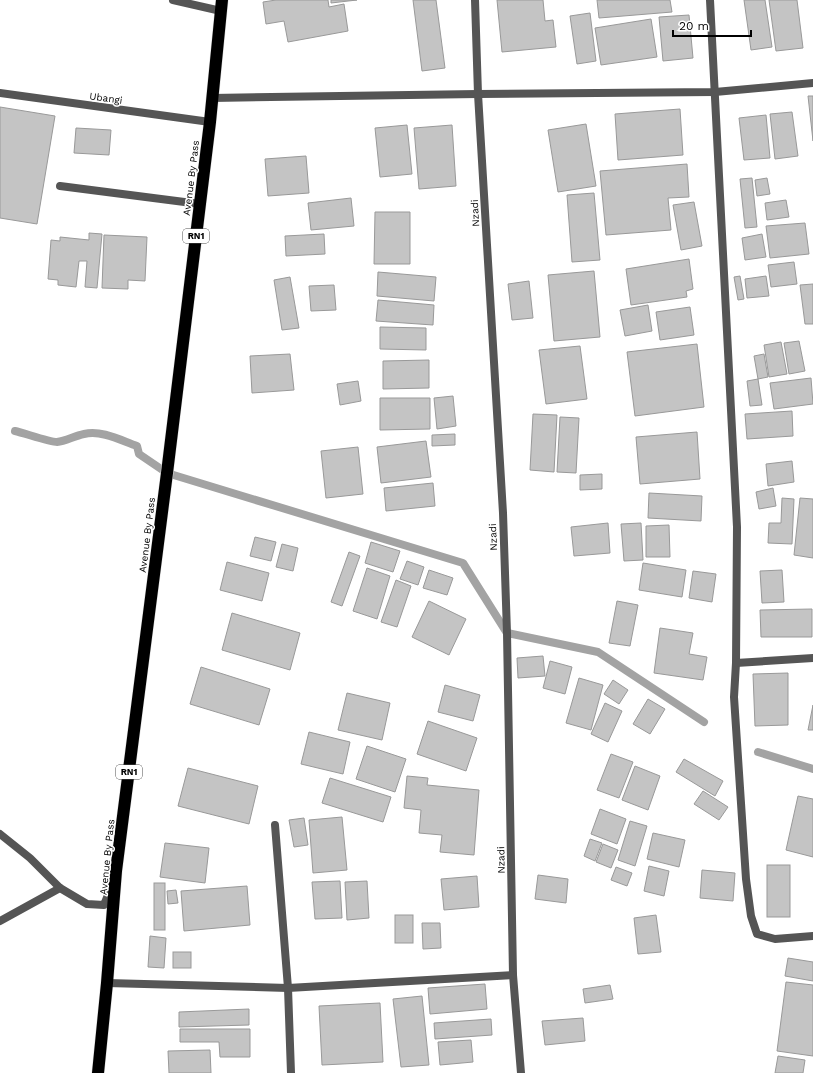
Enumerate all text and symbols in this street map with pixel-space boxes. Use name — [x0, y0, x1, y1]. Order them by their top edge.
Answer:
scale bar — [673, 12, 751, 38]
text: 20 m — [679, 19, 709, 33]
street label: Ubangi — [89, 90, 123, 106]
street label: Avenue By Pass — [181, 140, 201, 216]
street label: Nzadi — [469, 199, 481, 227]
road number: RN1 — [183, 229, 209, 243]
street label: Avenue By Pass — [137, 497, 157, 573]
street label: Nzadi — [487, 523, 499, 551]
road number: RN1 — [116, 765, 142, 779]
street label: Avenue By Pass — [98, 819, 116, 895]
street label: Nzadi — [495, 846, 507, 874]

